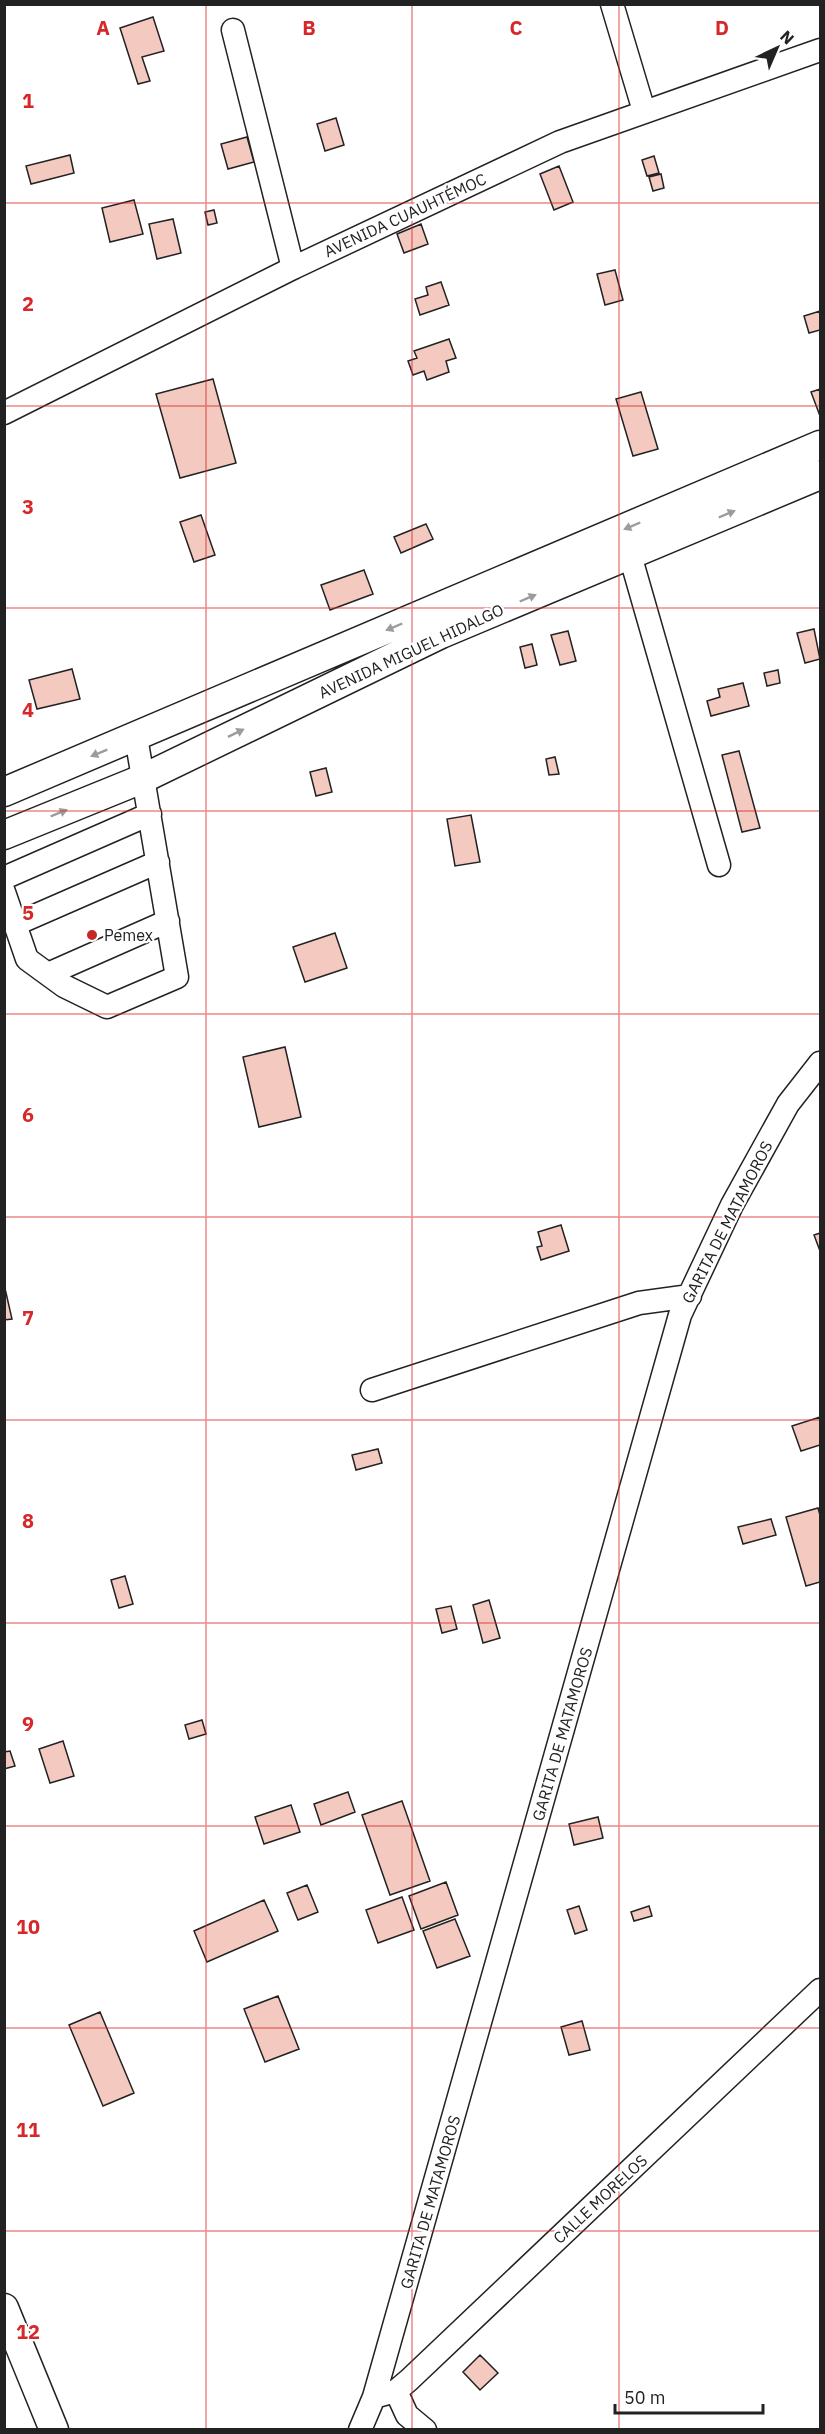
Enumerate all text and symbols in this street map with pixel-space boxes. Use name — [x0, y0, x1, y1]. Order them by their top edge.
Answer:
text: A — [96, 14, 110, 41]
text: B — [302, 14, 316, 41]
text: C — [509, 14, 523, 41]
text: D — [715, 14, 729, 41]
north arrow — [747, 18, 807, 78]
text: N — [776, 26, 799, 48]
text: 1 — [22, 87, 34, 114]
street label: AVENIDA CUAUHTÉMOC — [320, 168, 489, 261]
text: 2 — [22, 290, 34, 317]
text: 3 — [22, 493, 34, 520]
one-way arrow — [718, 510, 735, 519]
one-way arrow — [622, 521, 640, 531]
one-way arrow — [519, 593, 537, 603]
street label: AVENIDA MIGUEL HIDALGO — [315, 599, 507, 703]
one-way arrow — [385, 622, 403, 632]
text: 4 — [22, 696, 34, 723]
one-way arrow — [228, 729, 245, 738]
one-way arrow — [90, 749, 108, 758]
one-way arrow — [50, 808, 68, 818]
text: 5 — [22, 899, 34, 926]
place label: Pemex — [104, 925, 153, 945]
marker: Pemex — [85, 928, 99, 942]
text: 6 — [22, 1101, 34, 1128]
street label: GARITA DE MATAMOROS — [677, 1137, 777, 1307]
text: 7 — [22, 1304, 34, 1331]
text: 8 — [22, 1507, 34, 1534]
street label: GARITA DE MATAMOROS — [528, 1645, 596, 1823]
text: 9 — [22, 1710, 34, 1737]
text: 10 — [16, 1913, 40, 1940]
street label: GARITA DE MATAMOROS — [396, 2113, 464, 2291]
text: 11 — [16, 2116, 40, 2143]
street label: CALLE MORELOS — [549, 2150, 651, 2248]
text: 12 — [16, 2318, 40, 2345]
scale bar — [615, 2377, 764, 2415]
text: 50 m — [624, 2386, 666, 2409]

